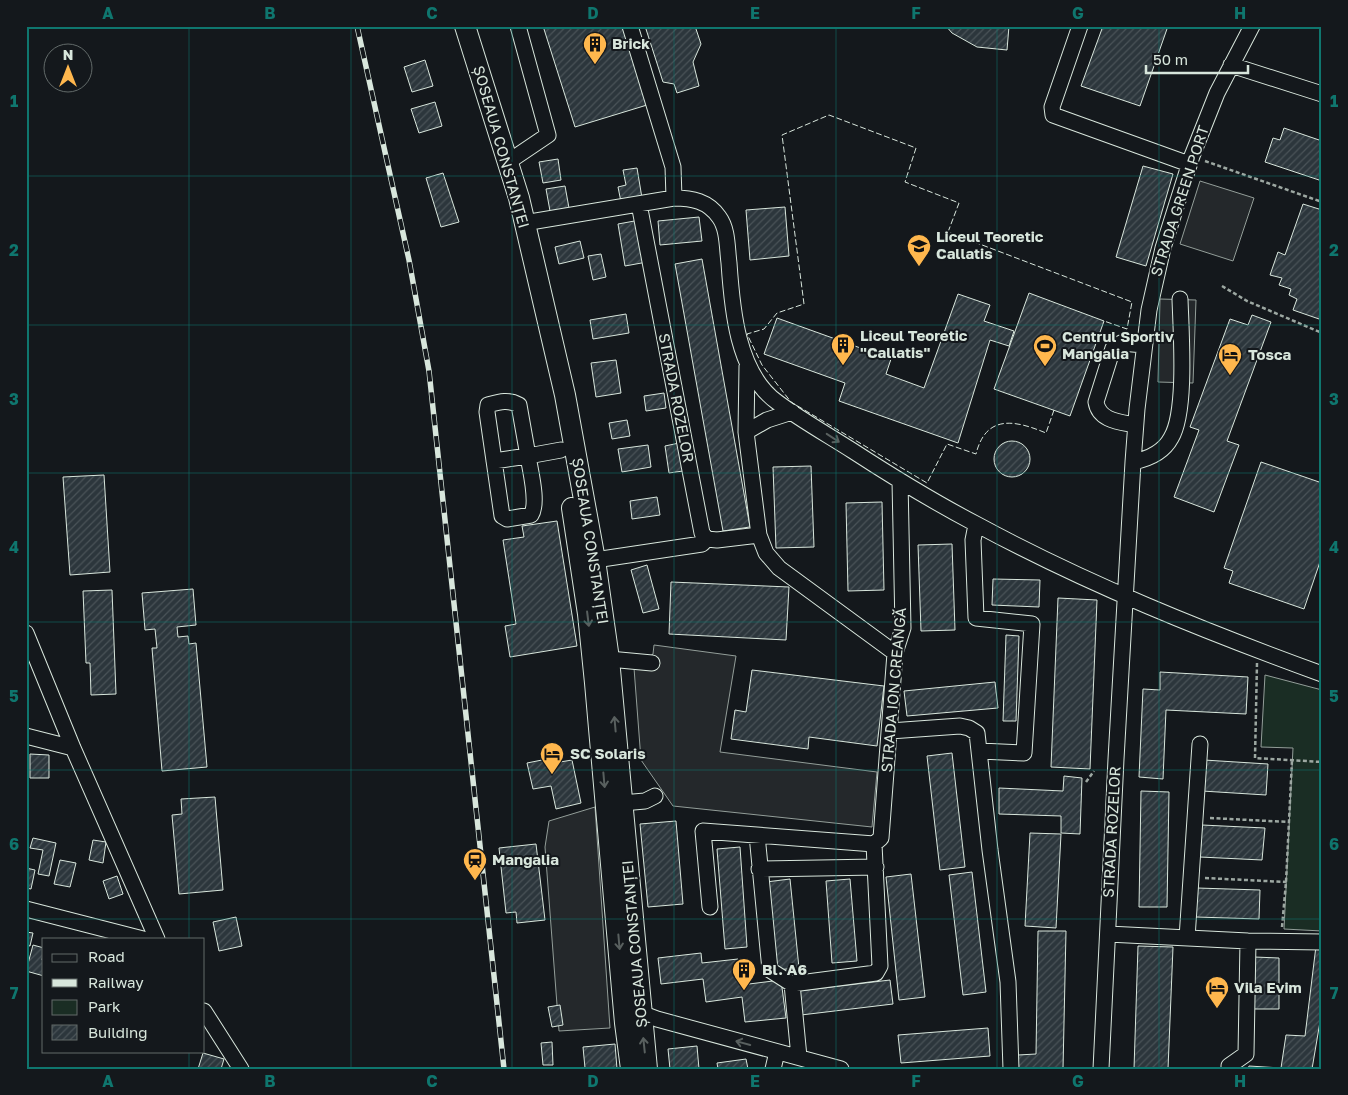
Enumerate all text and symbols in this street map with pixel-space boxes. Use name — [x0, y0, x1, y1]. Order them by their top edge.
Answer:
text: A — [102, 3, 114, 23]
text: B — [264, 3, 276, 23]
text: C — [426, 3, 438, 23]
text: D — [587, 3, 599, 23]
text: E — [750, 3, 760, 23]
text: F — [911, 3, 921, 23]
text: G — [1072, 3, 1084, 23]
text: H — [1234, 3, 1246, 23]
building icon: Brick — [582, 31, 608, 65]
place label: Brick — [612, 34, 650, 52]
north arrow — [42, 42, 92, 92]
scale bar — [1146, 42, 1248, 74]
text: N — [63, 46, 73, 63]
text: 50 m — [1153, 50, 1188, 68]
street label: ȘOSEAUA CONSTANȚEI — [469, 63, 534, 230]
text: 1 — [10, 91, 18, 111]
text: 1 — [1330, 91, 1338, 111]
street label: STRADA GREEN PORT — [1146, 123, 1212, 278]
place label: Liceul Teoretic Callatis — [936, 227, 1044, 262]
school or university icon: Liceul Teoretic Callatis — [906, 233, 932, 267]
text: 2 — [9, 240, 19, 260]
text: 2 — [1329, 240, 1339, 260]
place label: Liceul Teoretic "Callatis" — [860, 326, 968, 361]
place label: Centrul Sportiv Mangalia — [1062, 327, 1174, 362]
street label: STRADA ROZELOR — [656, 332, 698, 464]
building icon: Liceul Teoretic "Callatis" — [830, 332, 856, 366]
sports icon: Centrul Sportiv Mangalia — [1032, 333, 1058, 367]
hotel icon: Tosca — [1217, 342, 1243, 376]
place label: Tosca — [1248, 345, 1292, 363]
text: 3 — [9, 389, 19, 409]
text: 3 — [1329, 389, 1339, 409]
one-way arrow — [825, 434, 839, 444]
street label: ȘOSEAUA CONSTANȚEI — [568, 456, 613, 625]
text: 4 — [9, 537, 19, 557]
text: 4 — [1329, 537, 1339, 557]
street label: STRADA ION CREANGĂ — [877, 607, 909, 773]
one-way arrow — [583, 610, 593, 626]
text: 5 — [9, 686, 19, 706]
text: 5 — [1329, 686, 1339, 706]
one-way arrow — [610, 716, 620, 732]
hotel icon: SC Solaris — [539, 741, 565, 775]
place label: SC Solaris — [570, 744, 646, 762]
street label: STRADA ROZELOR — [1099, 766, 1123, 898]
one-way arrow — [600, 772, 609, 788]
text: 6 — [9, 834, 19, 854]
text: 6 — [1329, 834, 1339, 854]
station icon: Mangalia — [462, 847, 488, 881]
place label: Mangalia — [492, 850, 559, 868]
street label: ȘOSEAUA CONSTANȚEI — [618, 859, 651, 1029]
one-way arrow — [614, 934, 623, 950]
legend — [42, 938, 205, 1052]
text: Road — [88, 947, 125, 965]
building icon: Bl. A6 — [731, 957, 757, 991]
place label: Bl. A6 — [762, 960, 807, 978]
text: Railway — [88, 973, 144, 991]
hotel icon: Vila Evim — [1204, 975, 1230, 1009]
place label: Vila Evim — [1234, 978, 1302, 996]
text: 7 — [10, 983, 19, 1003]
text: 7 — [1330, 983, 1339, 1003]
text: Park — [88, 997, 121, 1015]
text: Building — [88, 1023, 148, 1041]
one-way arrow — [639, 1037, 649, 1053]
one-way arrow — [736, 1037, 752, 1047]
text: A — [102, 1071, 114, 1091]
text: B — [264, 1071, 276, 1091]
text: C — [426, 1071, 438, 1091]
text: D — [587, 1071, 599, 1091]
text: E — [750, 1071, 760, 1091]
text: F — [911, 1071, 921, 1091]
text: G — [1072, 1071, 1084, 1091]
text: H — [1234, 1071, 1246, 1091]

